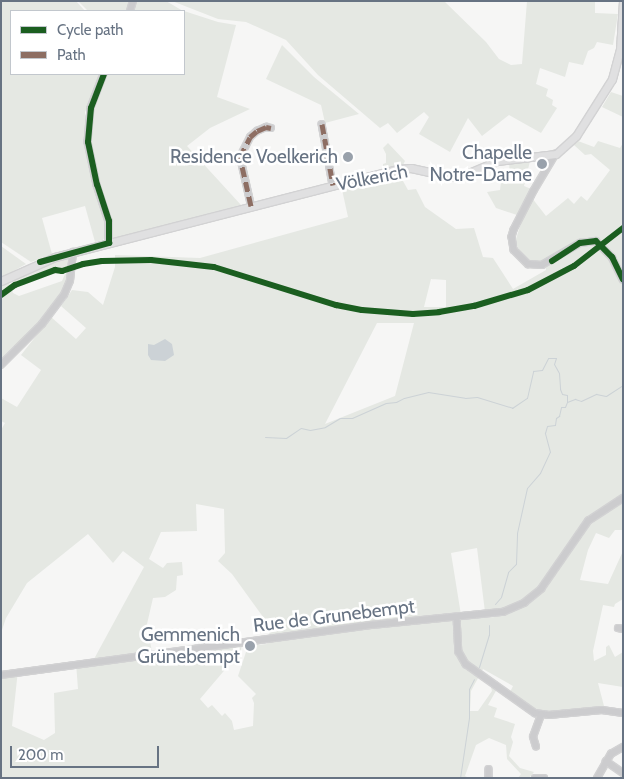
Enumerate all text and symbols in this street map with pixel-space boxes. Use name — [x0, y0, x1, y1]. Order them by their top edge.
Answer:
legend — [10, 10, 185, 75]
text: Cycle path — [57, 21, 123, 39]
text: Path — [57, 46, 86, 64]
place label: Chapelle Notre-Dame — [429, 142, 532, 186]
place label: Residence Voelkerich — [170, 146, 338, 168]
marker: Residence Voelkerich — [342, 151, 354, 163]
marker: Chapelle Notre-Dame — [536, 158, 548, 170]
street label: Völkerich — [334, 160, 410, 196]
street label: Rue de Grunebempt — [252, 595, 416, 637]
place label: Gemmenich Grünebempt — [137, 624, 240, 668]
marker: Gemmenich Grünebempt — [244, 640, 256, 652]
scale bar — [12, 736, 161, 768]
text: 200 m — [18, 746, 63, 764]

